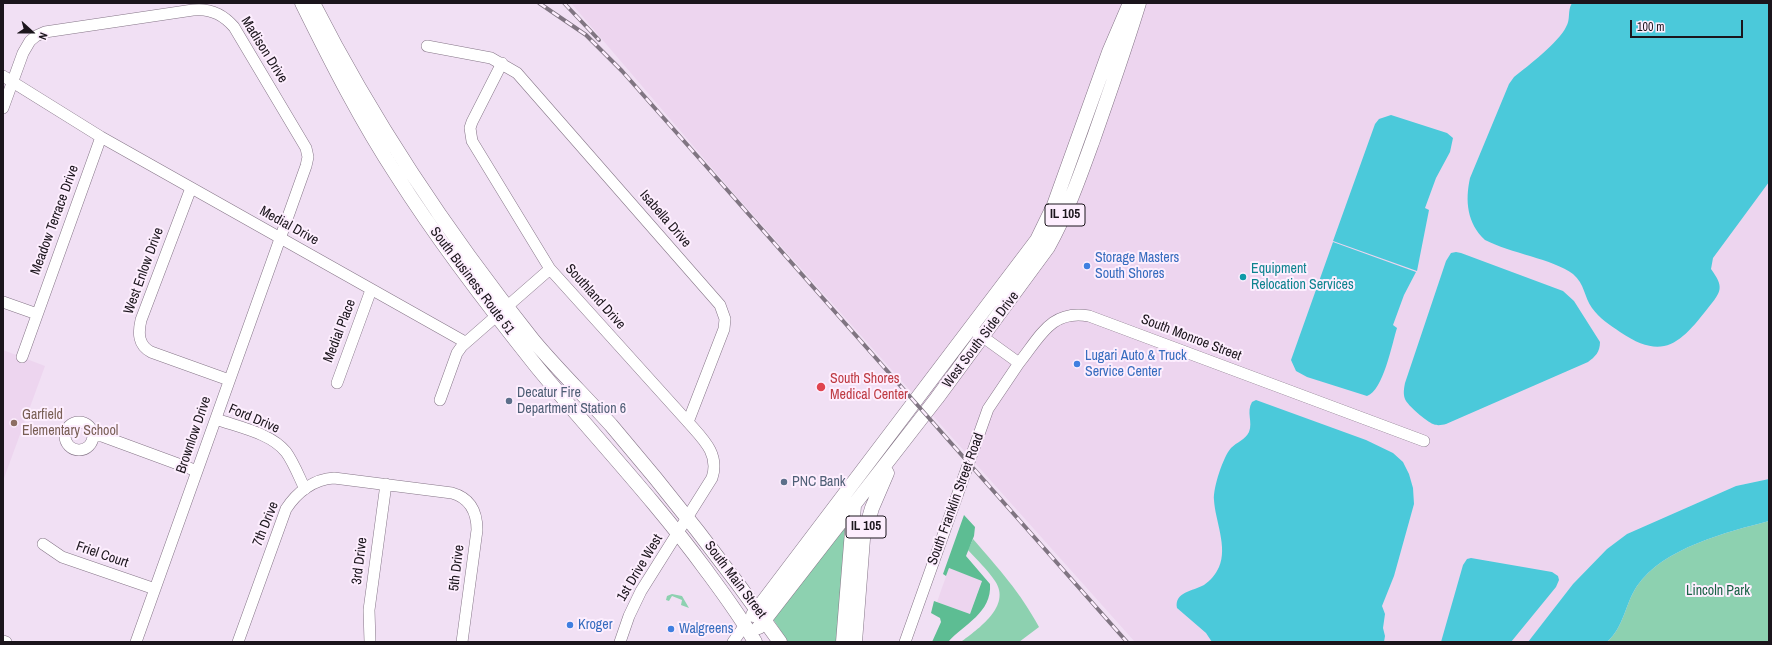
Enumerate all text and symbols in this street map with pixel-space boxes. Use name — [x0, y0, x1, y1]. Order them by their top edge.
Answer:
north arrow — [12, 12, 52, 52]
scale bar — [1632, 12, 1745, 38]
street label: Madison Drive — [237, 14, 291, 86]
text: 100 m — [1637, 19, 1664, 35]
text: N — [36, 31, 51, 42]
street label: Meadow Terrace Drive — [27, 163, 83, 277]
street label: Isabella Drive — [636, 187, 694, 251]
street label: Medial Drive — [256, 203, 322, 249]
road number: IL 105 — [1045, 204, 1085, 226]
street label: South Business Route 51 — [426, 224, 518, 338]
street label: West Enlow Drive — [121, 225, 167, 317]
place label: Storage Masters South Shores — [1095, 250, 1179, 282]
street label: Southland Drive — [561, 261, 629, 333]
marker: Storage Masters South Shores — [1082, 261, 1092, 271]
place label: Equipment Relocation Services — [1251, 261, 1354, 294]
marker: Equipment Relocation Services — [1238, 272, 1248, 282]
street label: West South Side Drive — [939, 288, 1023, 392]
street label: Medial Place — [320, 297, 360, 365]
street label: South Monroe Street — [1139, 311, 1243, 365]
place label: Lugari Auto & Truck Service Center — [1085, 348, 1187, 380]
marker: Lugari Auto & Truck Service Center — [1072, 359, 1082, 369]
place label: South Shores Medical Center — [830, 371, 908, 404]
marker: South Shores Medical Center — [815, 381, 827, 393]
place label: Decatur Fire Department Station 6 — [517, 385, 626, 418]
street label: Brownlow Drive — [173, 394, 215, 476]
marker: Decatur Fire Department Station 6 — [504, 396, 514, 406]
street label: Ford Drive — [226, 401, 282, 437]
place label: Garfield Elementary School — [22, 407, 118, 440]
marker: Garfield Elementary School — [9, 418, 19, 428]
street label: South Franklin Street Road — [924, 431, 988, 567]
place label: PNC Bank — [792, 474, 846, 490]
marker: PNC Bank — [779, 477, 789, 487]
street label: 7th Drive — [249, 499, 283, 549]
road number: IL 105 — [846, 516, 886, 538]
street label: 1st Drive West — [613, 531, 667, 605]
street label: 3rd Drive — [349, 537, 371, 585]
street label: Friel Court — [74, 538, 130, 572]
street label: South Main Street — [700, 538, 770, 622]
street label: 5th Drive — [446, 544, 468, 592]
park label: Lincoln Park — [1686, 583, 1750, 599]
place label: Kroger — [578, 617, 612, 633]
marker: Kroger — [565, 620, 575, 630]
place label: Walgreens — [679, 621, 733, 637]
marker: Walgreens — [666, 624, 676, 634]

